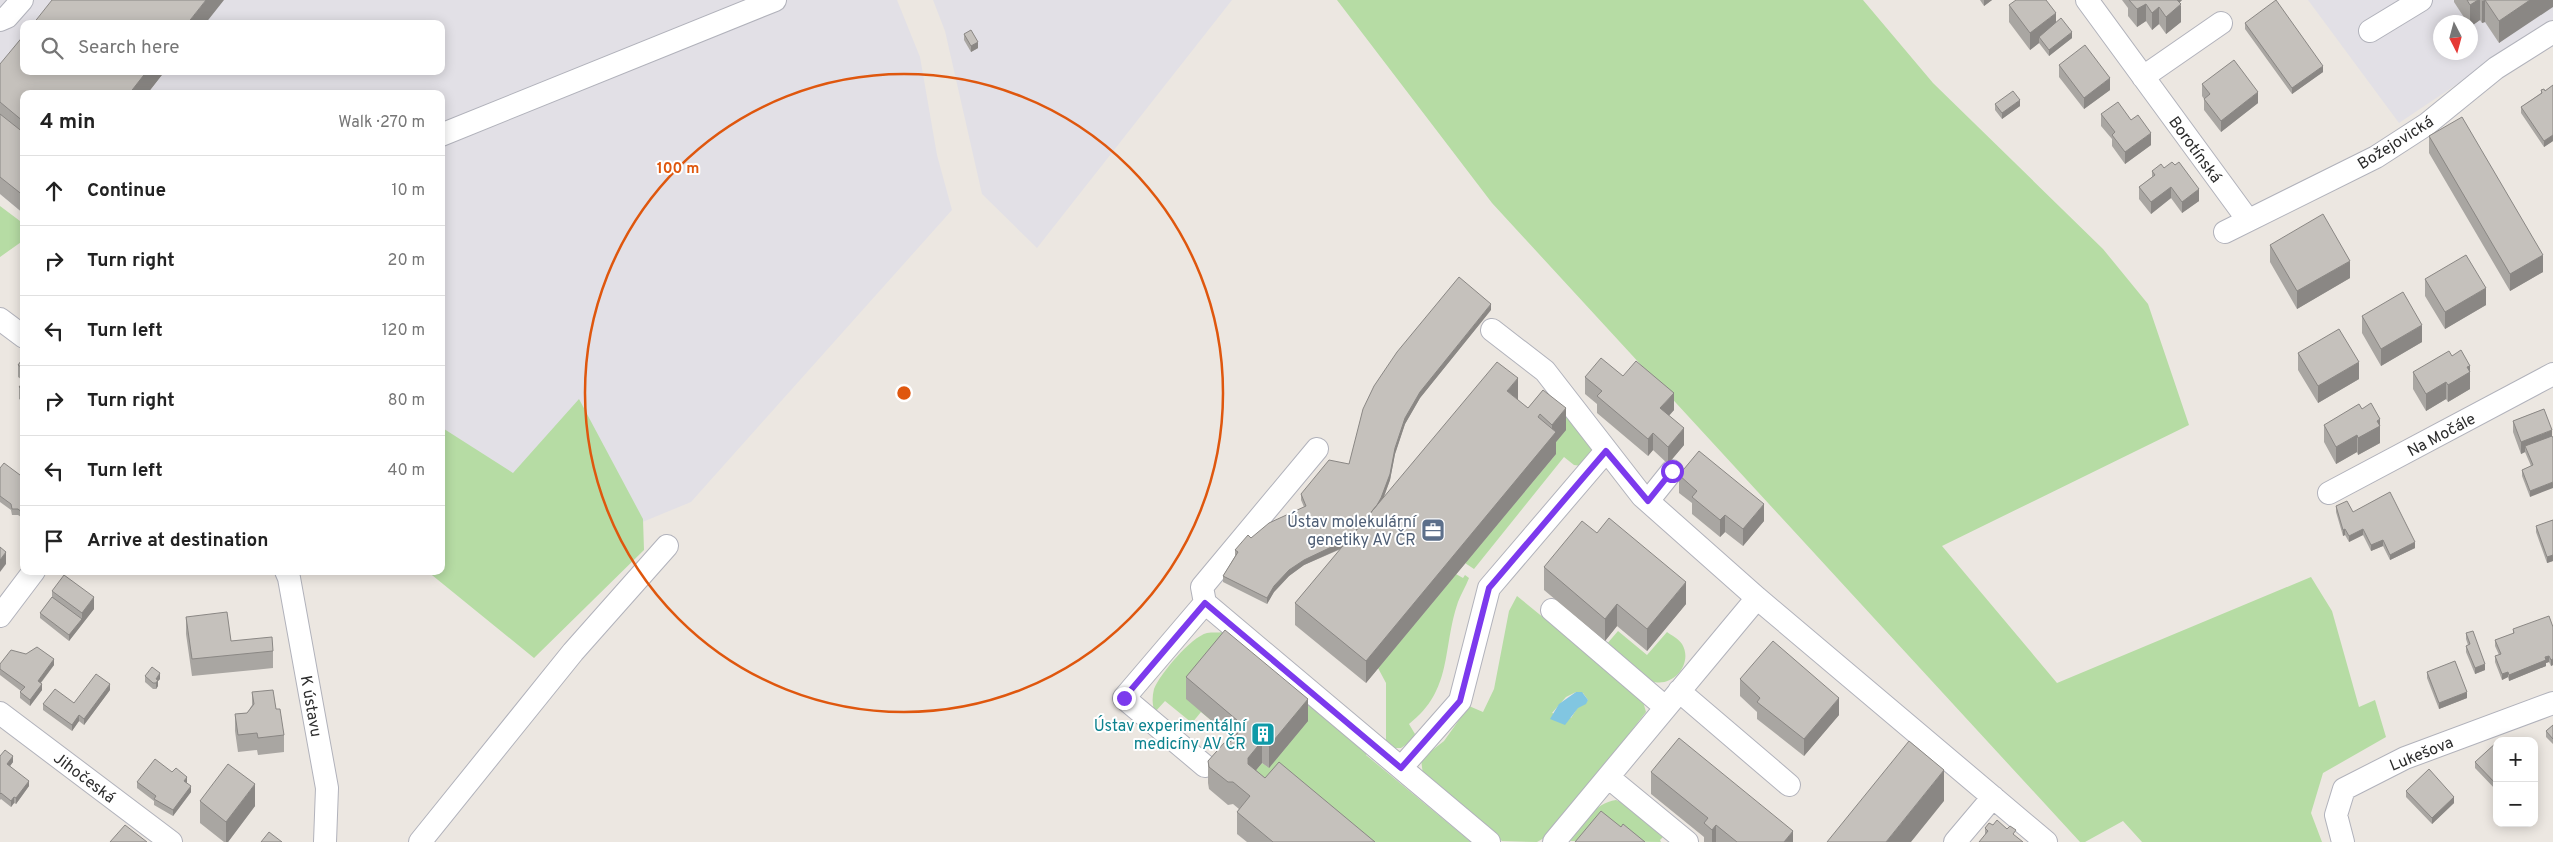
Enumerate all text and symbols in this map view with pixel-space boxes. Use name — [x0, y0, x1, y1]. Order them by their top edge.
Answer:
north arrow — [2433, 15, 2478, 60]
search box — [20, 20, 445, 75]
icon: search — [38, 34, 66, 62]
text: Search here — [78, 36, 180, 60]
text: 4 min — [40, 109, 96, 136]
street label: Božejovická — [2354, 112, 2438, 175]
text: Walk · 270 m — [338, 113, 425, 133]
street label: Borotínská — [2163, 113, 2225, 187]
text: 100 m — [657, 160, 699, 179]
icon: ahead — [40, 177, 68, 205]
text: Continue — [87, 179, 166, 203]
text: 10 m — [391, 181, 425, 201]
icon: right — [40, 247, 68, 275]
text: Turn right — [87, 249, 175, 273]
text: 20 m — [388, 251, 425, 271]
icon: left — [40, 317, 68, 345]
text: Turn left — [87, 319, 163, 343]
text: 120 m — [382, 321, 425, 341]
centre of rings — [895, 384, 913, 402]
icon: right — [40, 387, 68, 415]
text: Turn right — [87, 389, 175, 413]
text: 80 m — [388, 391, 425, 411]
street label: Na Močále — [2404, 409, 2479, 462]
icon: left — [40, 457, 68, 485]
text: Turn left — [87, 459, 163, 483]
route start — [1661, 460, 1684, 483]
text: 40 m — [387, 461, 425, 481]
place label: Ústav molekulární genetiky AV ČR — [1287, 511, 1418, 551]
office icon: Ústav molekulární genetiky AV ČR — [1420, 517, 1446, 543]
icon: arrive — [40, 527, 68, 555]
text: Arrive at destination — [87, 529, 268, 553]
street label: K ústavu — [295, 674, 325, 739]
route end — [1113, 687, 1136, 710]
place label: Ústav experimentální medicíny AV ČR — [1094, 715, 1248, 755]
building icon: Ústav experimentální medicíny AV ČR — [1250, 721, 1276, 747]
street label: Lukešova — [2387, 733, 2457, 777]
map controls — [2493, 737, 2538, 827]
button: + — [2493, 737, 2538, 782]
street label: Jihočeská — [49, 749, 119, 808]
button: − — [2493, 782, 2538, 827]

